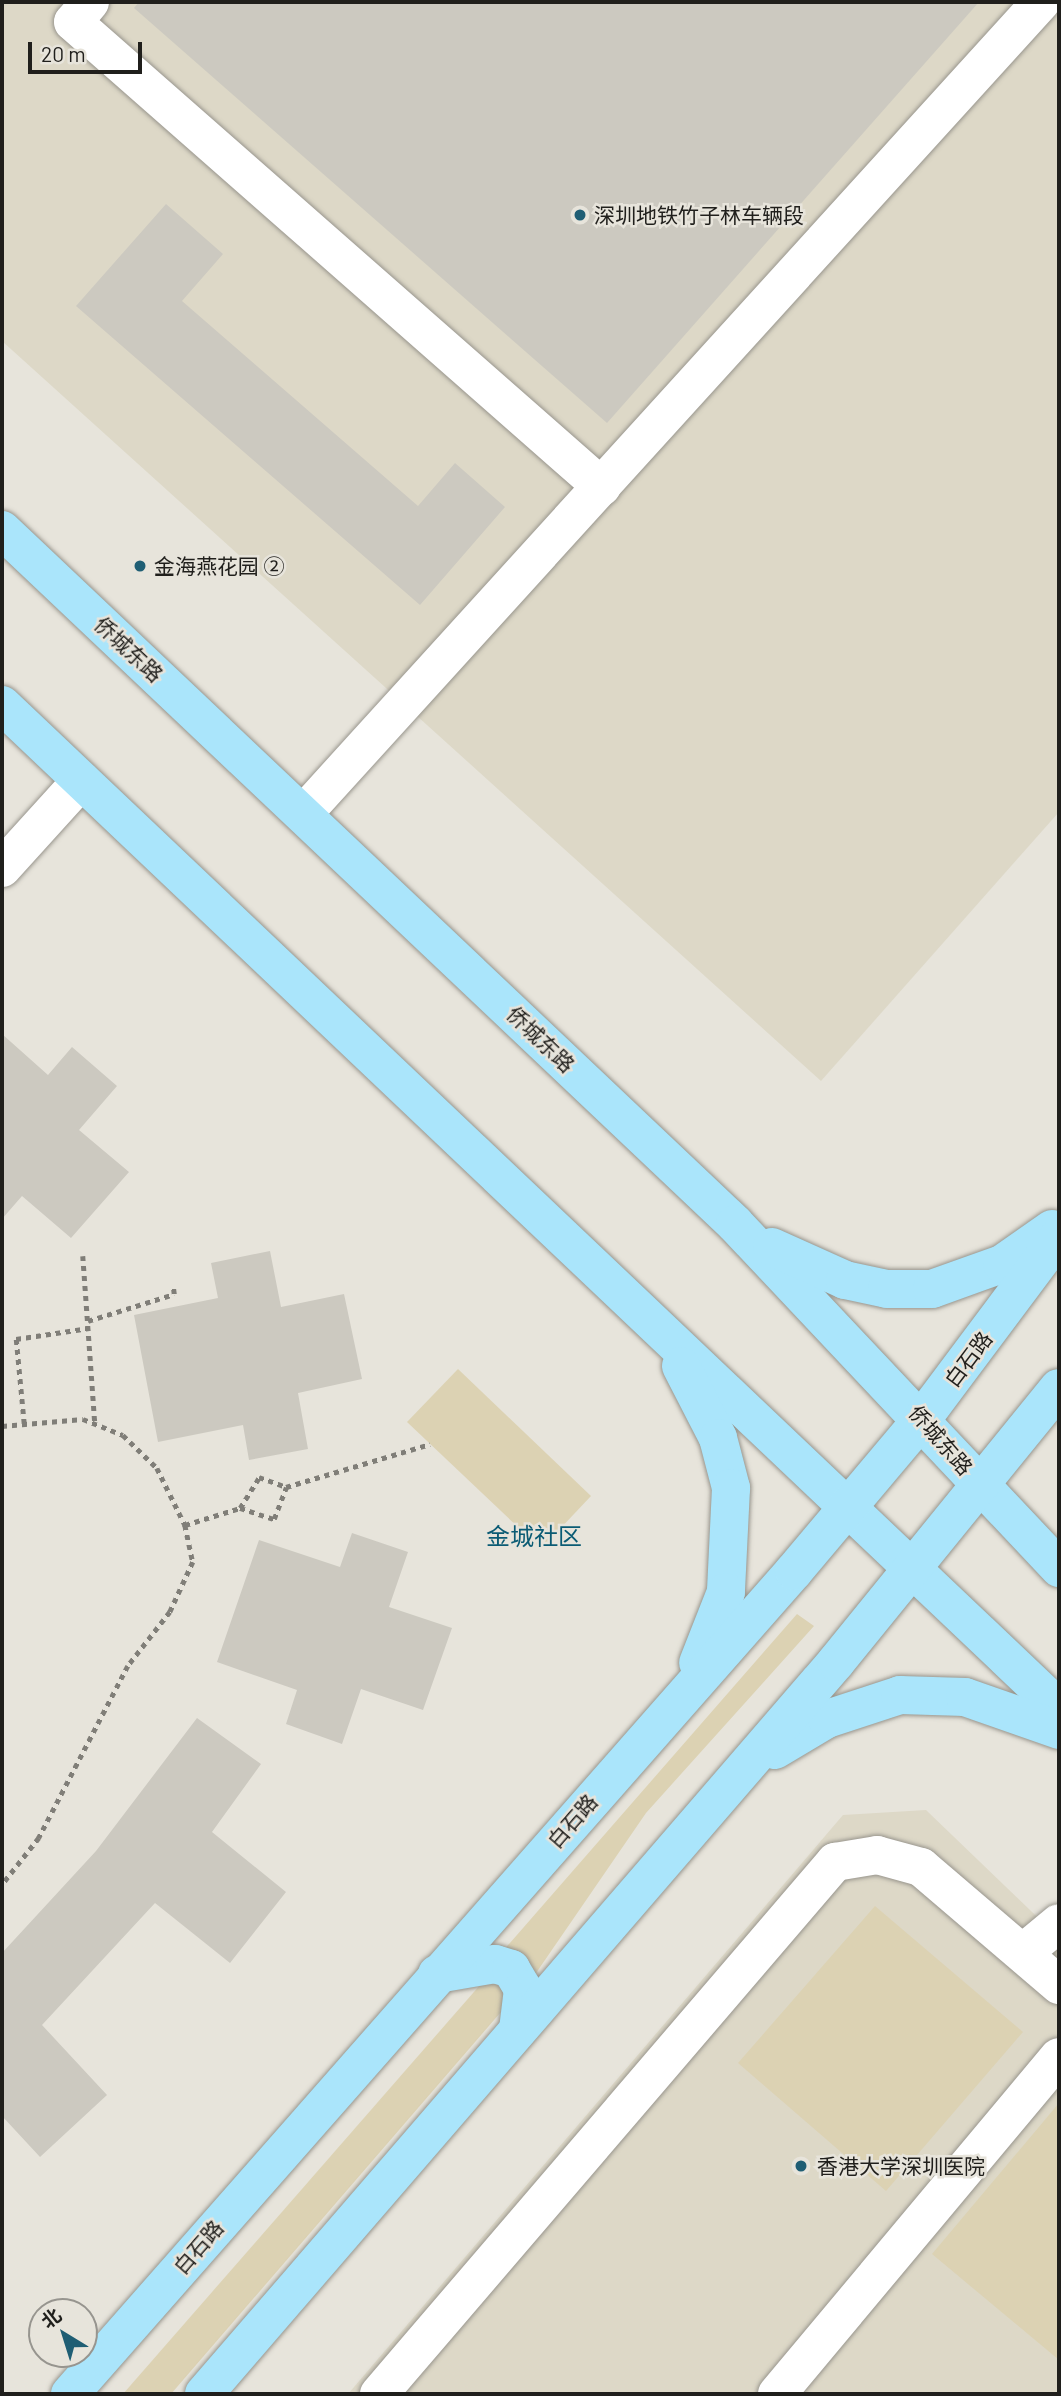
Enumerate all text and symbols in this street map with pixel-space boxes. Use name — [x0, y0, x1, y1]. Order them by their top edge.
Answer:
scale bar — [32, 28, 145, 72]
text: 20 m — [41, 41, 86, 66]
place label: 深圳地铁竹子林车辆段 — [594, 202, 804, 228]
marker: 深圳地铁竹子林车辆段 — [572, 207, 588, 223]
place label: 金海燕花园 ② — [154, 553, 284, 579]
marker: 金海燕花园 ② — [132, 558, 148, 574]
street label: 侨城东路 — [90, 611, 168, 687]
street label: 侨城东路 — [502, 1001, 580, 1077]
street label: 白石路 — [939, 1326, 997, 1392]
street label: 侨城东路 — [904, 1400, 978, 1480]
district label: 金城社区 — [486, 1522, 582, 1550]
street label: 白石路 — [542, 1789, 602, 1853]
place label: 香港大学深圳医院 — [817, 2153, 985, 2179]
marker: 香港大学深圳医院 — [791, 2156, 811, 2176]
street label: 白石路 — [168, 2215, 228, 2279]
north arrow — [28, 2298, 98, 2368]
text: 北 — [36, 2303, 66, 2333]

